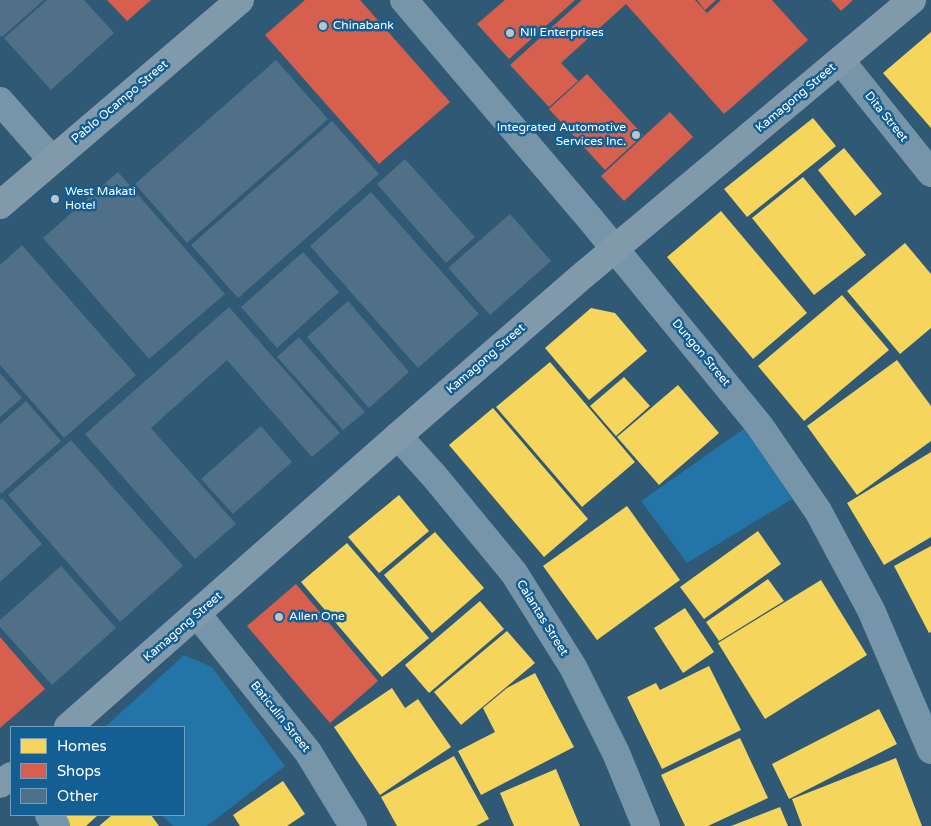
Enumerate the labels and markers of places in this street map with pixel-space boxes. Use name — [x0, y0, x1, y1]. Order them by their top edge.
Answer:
place label: Chinabank — [333, 19, 394, 33]
marker: Chinabank — [317, 20, 329, 32]
place label: NII Enterprises — [520, 26, 604, 40]
marker: NII Enterprises — [504, 27, 516, 39]
place label: Integrated Automotive Services Inc. — [497, 121, 626, 149]
marker: Integrated Automotive Services Inc. — [630, 129, 642, 141]
place label: West Makati Hotel — [65, 185, 136, 213]
marker: West Makati Hotel — [49, 193, 61, 205]
place label: Allen One — [289, 610, 345, 624]
marker: Allen One — [273, 611, 285, 623]

